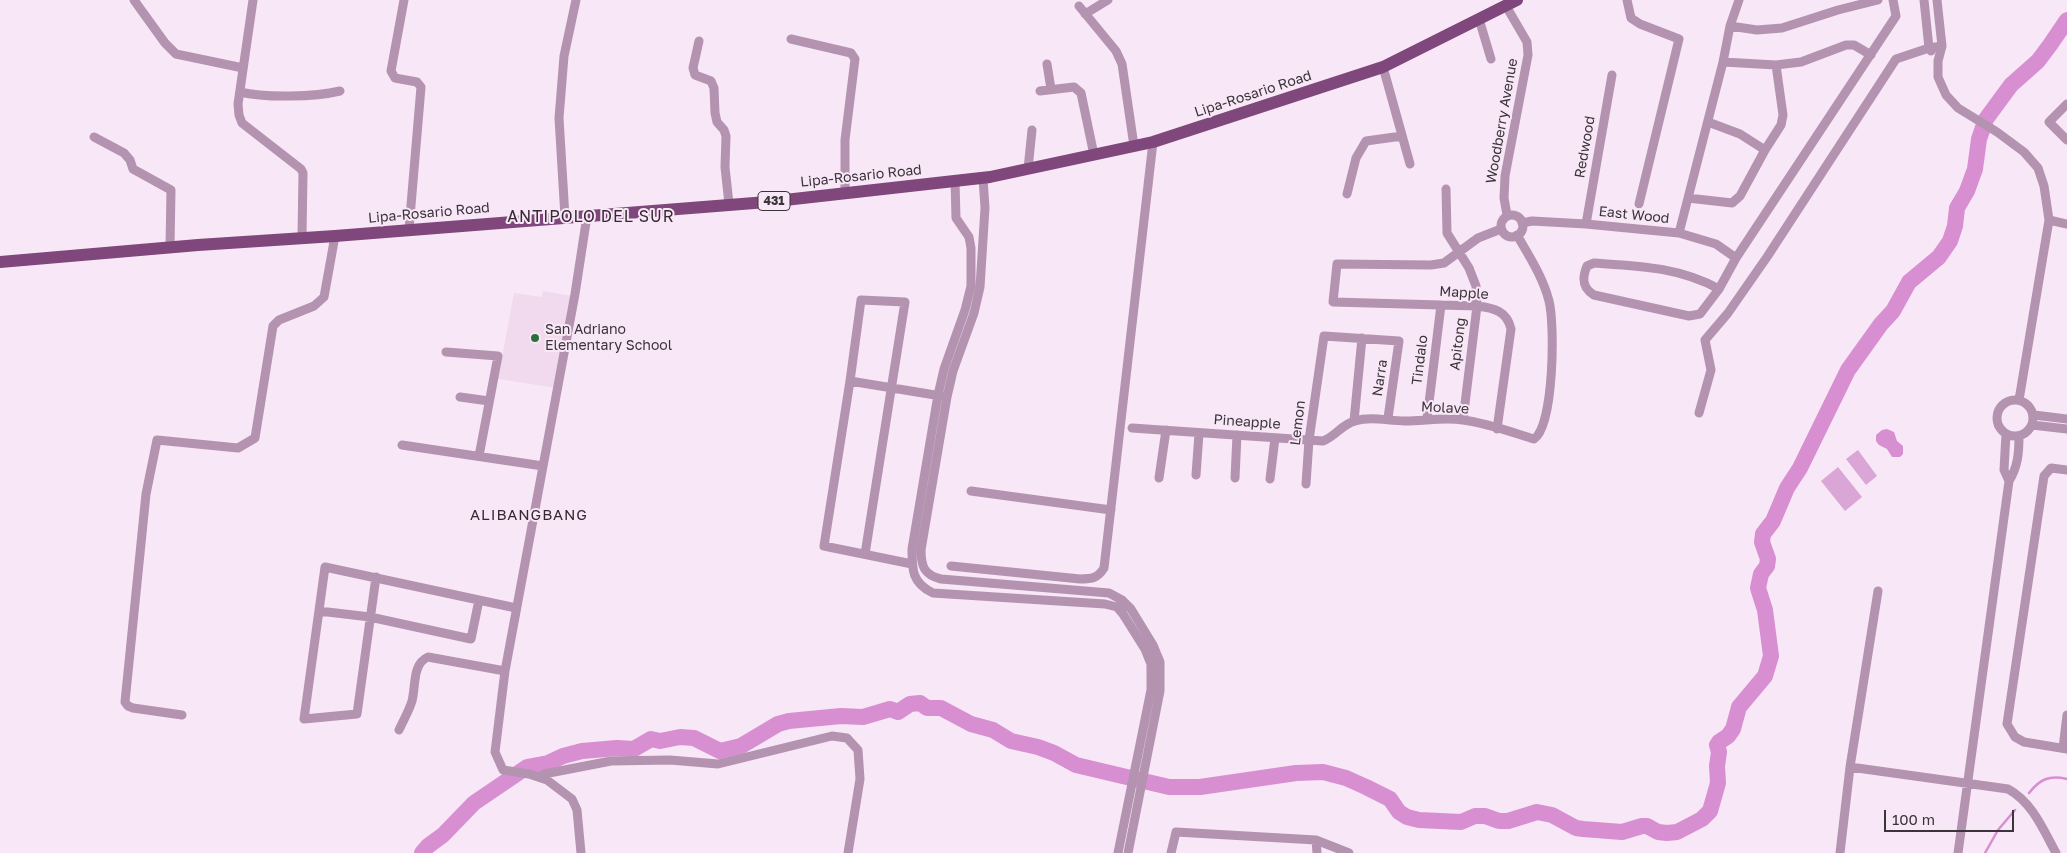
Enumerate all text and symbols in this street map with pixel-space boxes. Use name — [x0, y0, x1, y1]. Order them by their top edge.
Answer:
street label: Woodberry Avenue — [1483, 57, 1521, 185]
street label: Lipa-Rosario Road — [1192, 67, 1314, 121]
street label: Redwood — [1571, 115, 1599, 179]
street label: Lipa-Rosario Road — [799, 161, 923, 191]
road number: 431 — [758, 192, 790, 210]
street label: Lipa-Rosario Road — [367, 199, 491, 227]
street label: East Wood — [1598, 203, 1670, 227]
district label: ANTIPOLO DEL SUR — [505, 207, 677, 227]
street label: Mapple — [1439, 283, 1489, 303]
street label: Apitong — [1446, 317, 1470, 371]
place label: San Adriano Elementary School — [545, 322, 672, 354]
marker: San Adriano Elementary School — [529, 332, 541, 344]
street label: Tindalo — [1409, 334, 1431, 386]
street label: Narra — [1369, 358, 1391, 398]
street label: Molave — [1420, 398, 1470, 418]
street label: Lemon — [1287, 399, 1309, 447]
street label: Pineapple — [1213, 411, 1281, 433]
district label: ALIBANGBANG — [469, 506, 589, 524]
scale bar — [1887, 800, 2017, 832]
text: 100 m — [1892, 810, 1935, 828]

